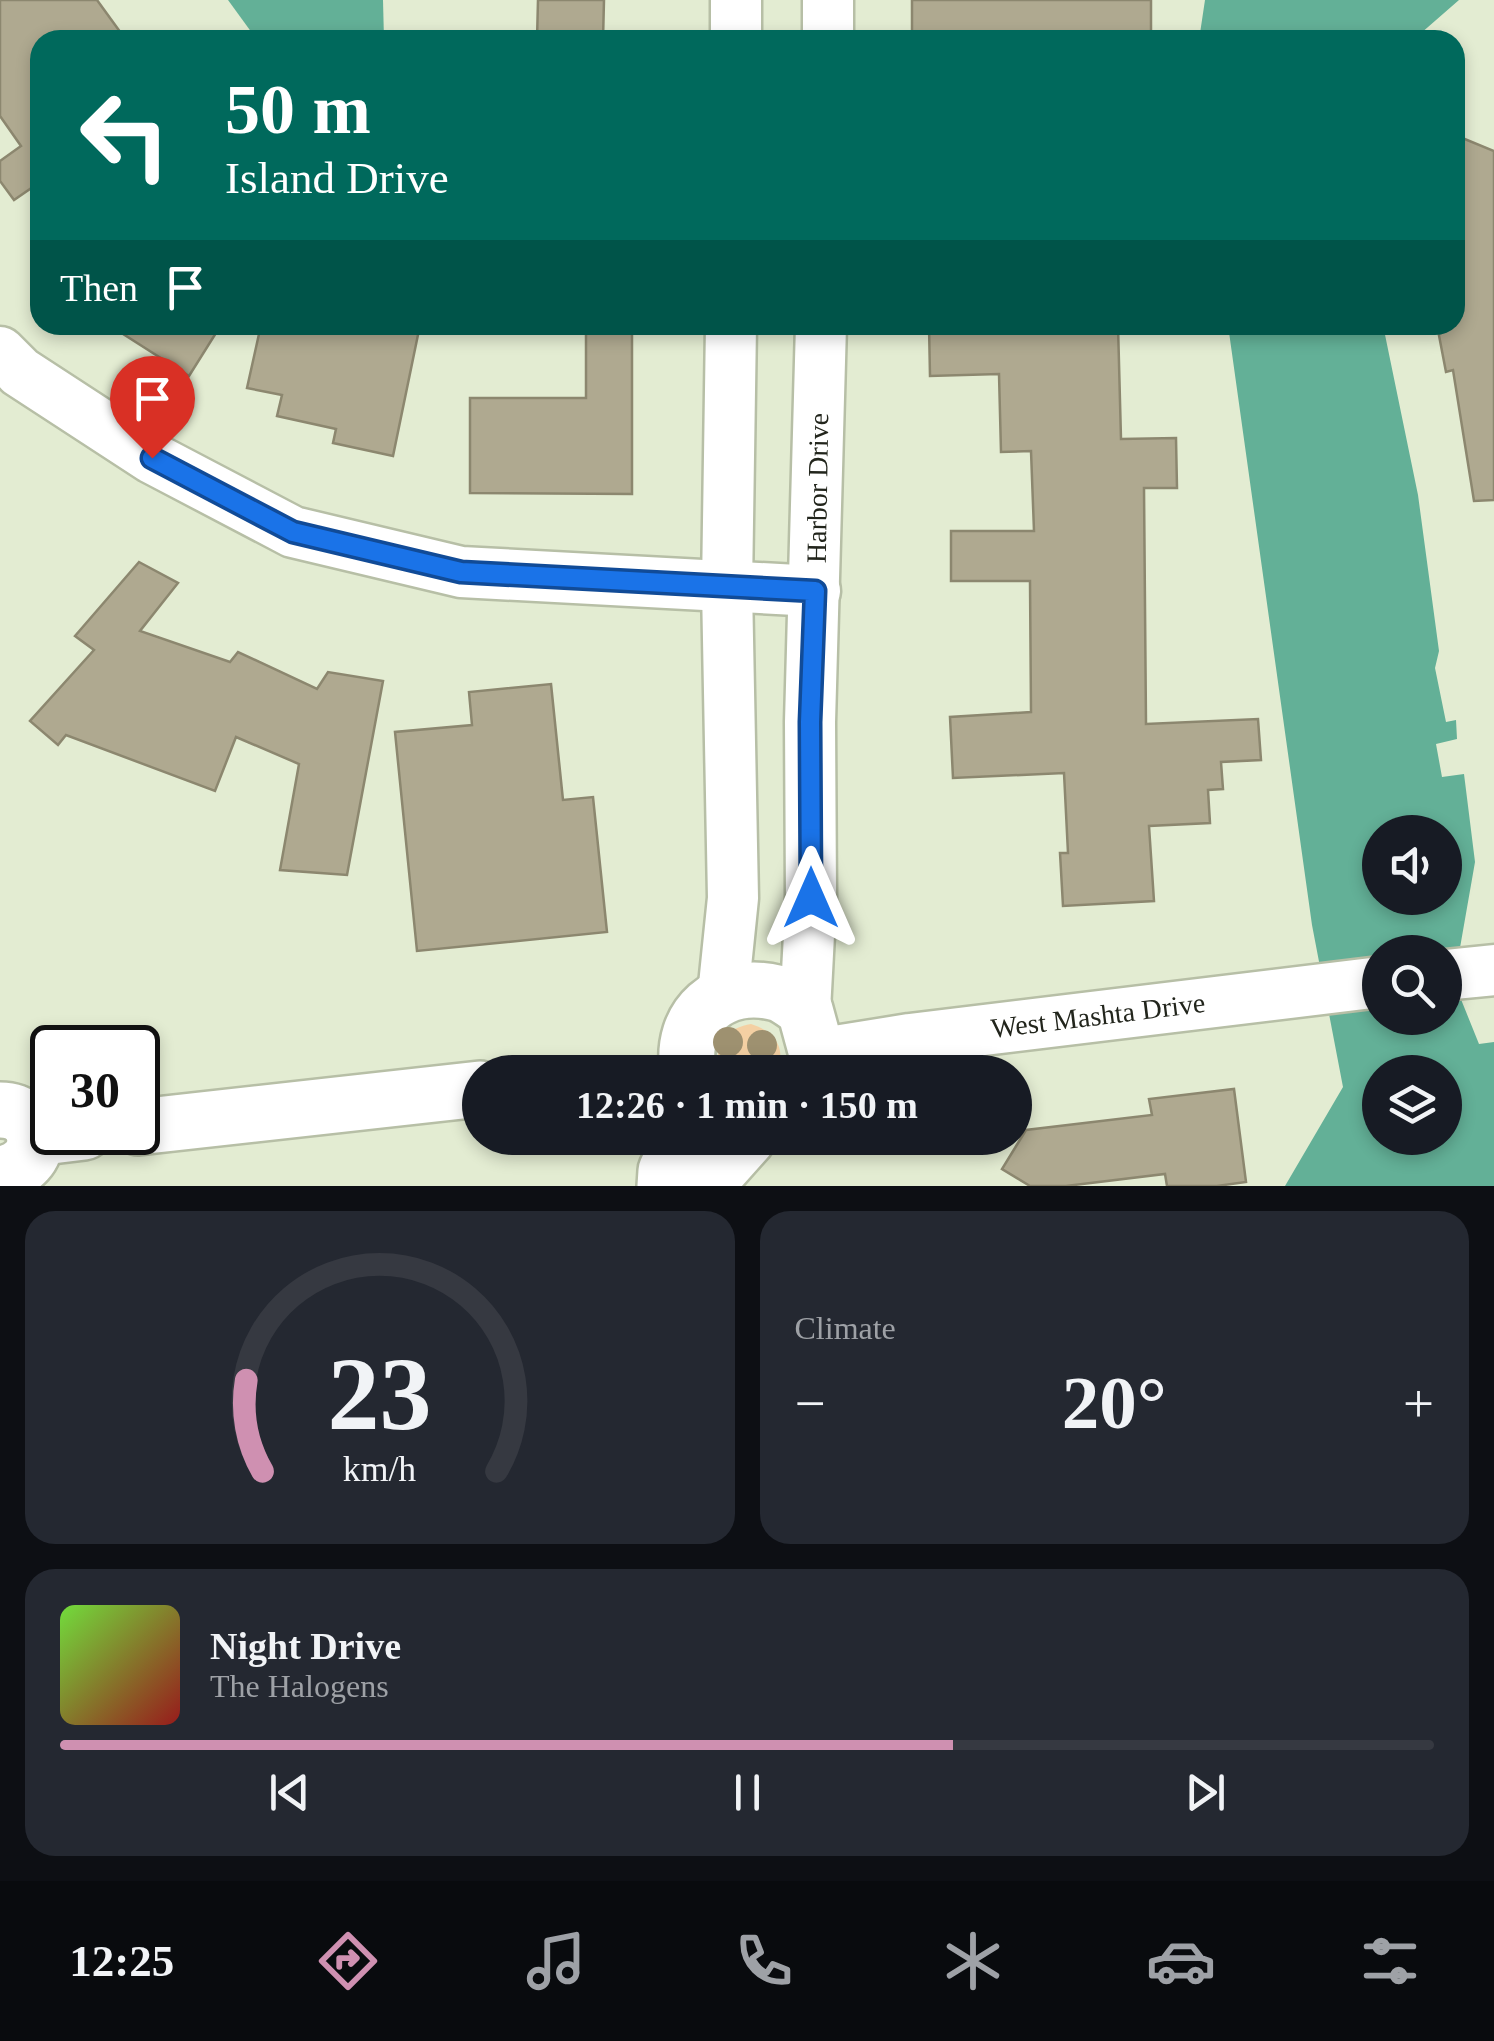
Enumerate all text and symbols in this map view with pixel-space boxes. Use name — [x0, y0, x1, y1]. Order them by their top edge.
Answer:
icon: left — [60, 70, 190, 200]
text: 50 m — [225, 71, 371, 148]
text: Island Drive — [225, 153, 449, 203]
icon: arrive — [158, 260, 213, 315]
text: Then — [60, 267, 138, 309]
pin — [110, 356, 195, 459]
icon: arrive — [125, 371, 180, 426]
street label: Harbor Drive — [801, 413, 834, 563]
map controls — [1362, 815, 1462, 1155]
button: sound — [1362, 815, 1462, 915]
position arrow — [759, 846, 863, 950]
button: search — [1362, 935, 1462, 1035]
street label: West Mashta Drive — [989, 987, 1207, 1044]
speed limit sign: 30 — [30, 1025, 160, 1155]
button: layers — [1362, 1055, 1462, 1155]
text: 12:26 · 1 min · 150 m — [576, 1084, 918, 1126]
text: Climate — [795, 1310, 896, 1346]
text: 23 — [328, 1336, 432, 1451]
text: 20° — [1062, 1361, 1167, 1444]
text: − — [795, 1373, 826, 1434]
text: + — [1403, 1373, 1434, 1434]
text: km/h — [343, 1449, 417, 1489]
text: Night Drive — [210, 1625, 401, 1667]
text: The Halogens — [210, 1668, 389, 1704]
icon: previous — [262, 1765, 317, 1820]
icon: pause — [720, 1765, 775, 1820]
icon: next — [1178, 1765, 1233, 1820]
icon: directions — [313, 1926, 383, 1996]
icon: music — [521, 1926, 591, 1996]
icon: phone — [729, 1926, 799, 1996]
icon: climate — [938, 1926, 1008, 1996]
icon: car — [1146, 1926, 1216, 1996]
icon: filters — [1355, 1926, 1425, 1996]
text: 12:25 — [69, 1936, 174, 1986]

